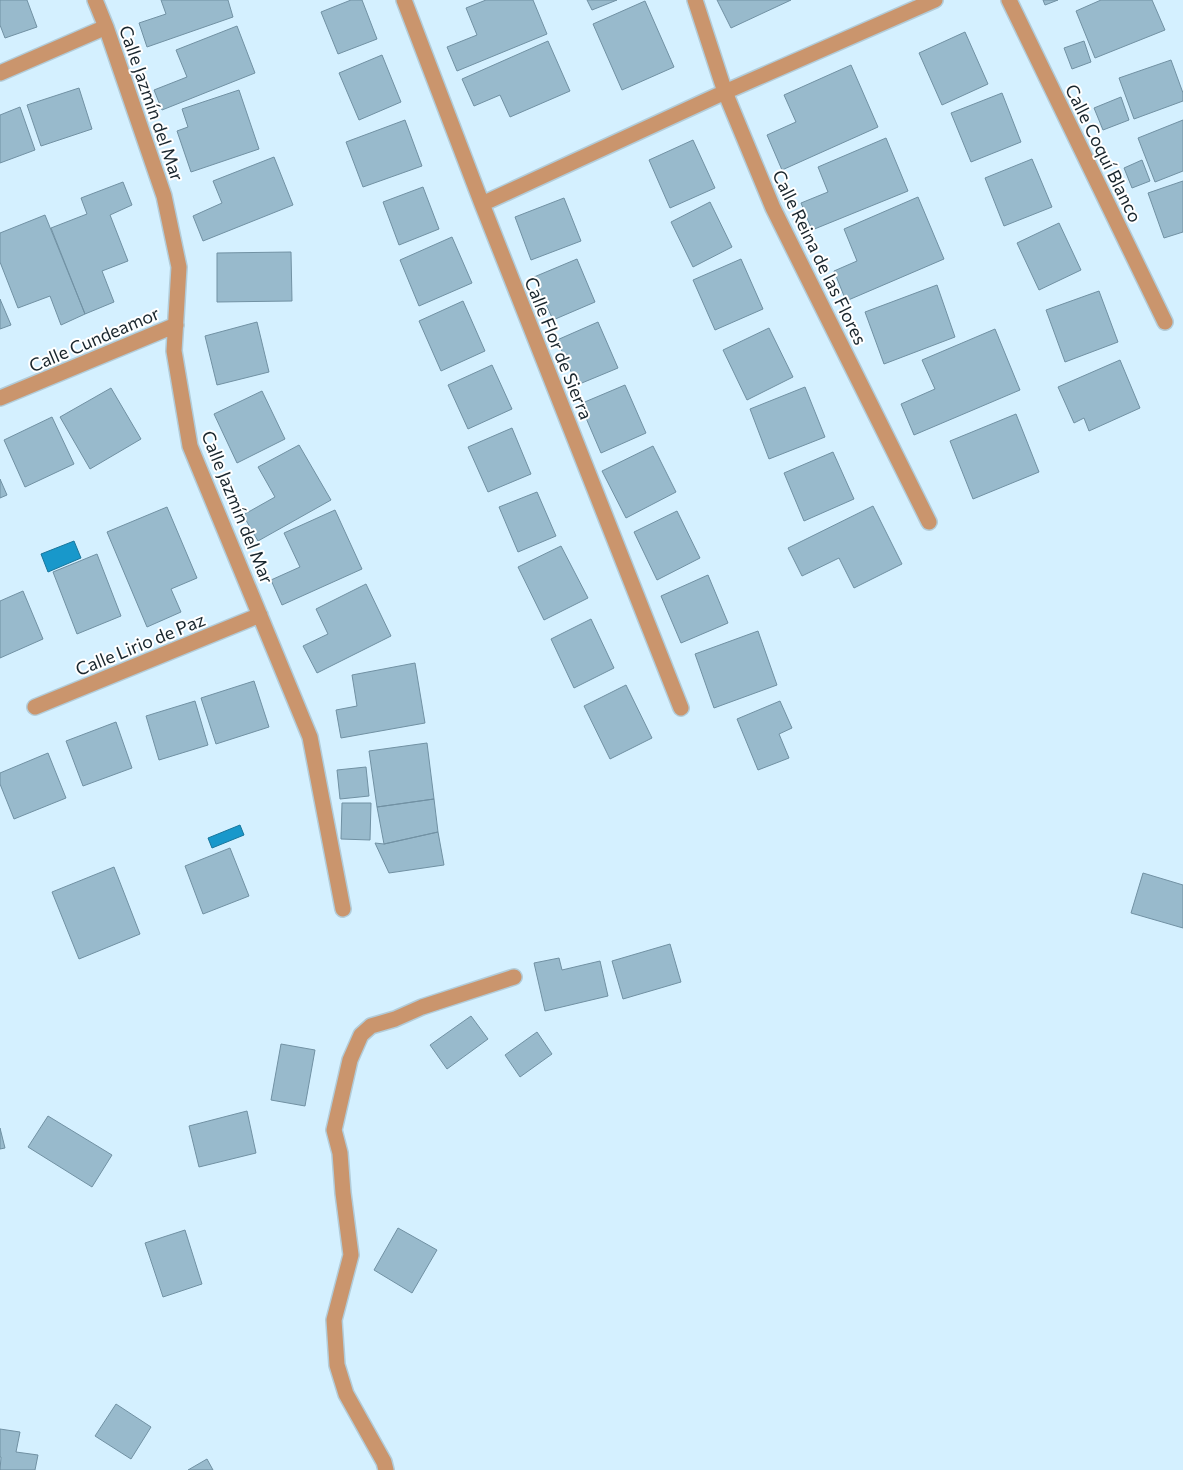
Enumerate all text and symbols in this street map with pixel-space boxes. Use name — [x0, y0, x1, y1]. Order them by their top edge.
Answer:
street label: Calle Jazmín del Mar — [115, 22, 189, 184]
street label: Calle Coquí Blanco — [1061, 80, 1147, 226]
street label: Calle Reina de las Flores — [768, 166, 872, 348]
street label: Calle Flor de Sierra — [520, 274, 598, 422]
street label: Calle Cundeamor — [26, 302, 162, 376]
street label: Calle Jazmín del Mar — [197, 427, 279, 587]
street label: Calle Lirio de Paz — [72, 608, 208, 680]

